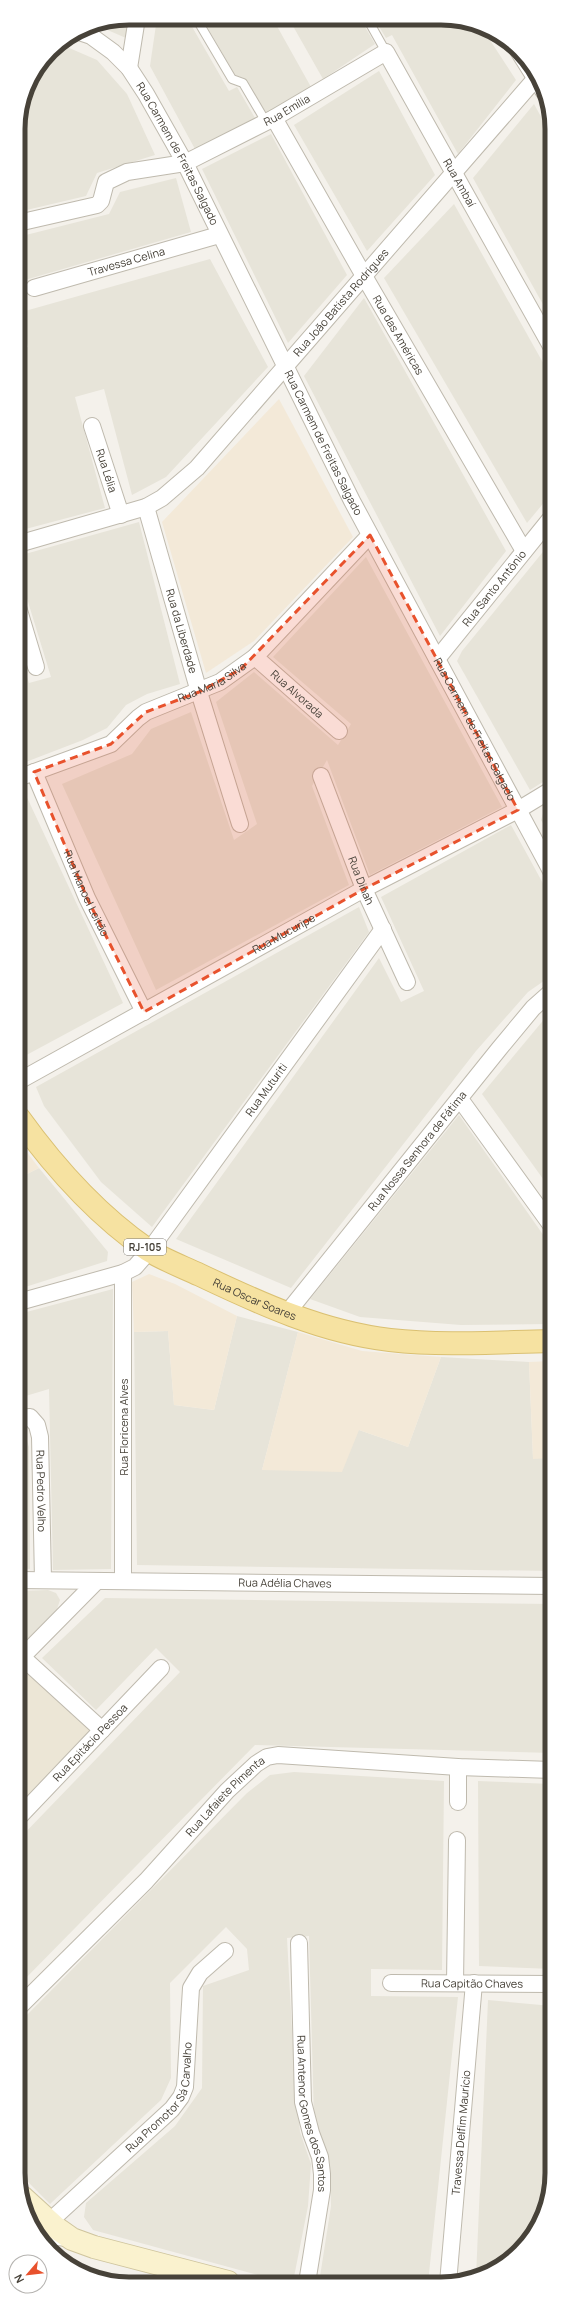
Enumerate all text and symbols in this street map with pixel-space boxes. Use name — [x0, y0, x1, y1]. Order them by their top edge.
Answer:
street label: Rua Carmem de Freitas Salgado — [133, 79, 223, 228]
street label: Rua Emília — [261, 90, 313, 129]
street label: Rua Ambaí — [440, 156, 480, 210]
street label: Travessa Celina — [86, 243, 166, 279]
street label: Rua João Batista Rodrigues — [289, 245, 392, 359]
street label: Rua das Américas — [370, 292, 428, 377]
street label: Rua Carmem de Freitas Salgado — [282, 368, 367, 518]
street label: Rua Lélia — [93, 447, 121, 494]
street label: Rua Santo Antônio — [458, 546, 530, 629]
street label: Rua da Liberdade — [163, 587, 201, 675]
street label: Rua Carmem de Freitas Salgado — [431, 655, 520, 804]
street label: Rua Maria Silva — [175, 658, 249, 705]
street label: Rua Alvorada — [268, 666, 327, 721]
street label: Rua Manoel Leitão — [61, 848, 113, 939]
street label: Rua Dinah — [345, 854, 378, 907]
street label: Rua Mucuripe — [249, 909, 318, 957]
street label: Rua Muturiti — [241, 1060, 290, 1119]
street label: Rua Nossa Senhora de Fátima — [364, 1088, 470, 1213]
road number: RJ-105 — [124, 1239, 166, 1255]
street label: Rua Oscar Soares — [211, 1274, 299, 1323]
street label: Rua Floricena Alves — [116, 1378, 131, 1476]
street label: Rua Pedro Velho — [33, 1450, 50, 1533]
street label: Rua Adélia Chaves — [238, 1574, 332, 1591]
street label: Rua Epitácio Pessoa — [49, 1700, 130, 1784]
street label: Rua Lafaiete Pimenta — [182, 1752, 267, 1839]
street label: Rua Capitão Chaves — [421, 1975, 523, 1991]
street label: Rua Antenor Gomes dos Santos — [294, 2035, 330, 2192]
street label: Rua Promotor Sá Carvalho — [122, 2041, 195, 2155]
street label: Travessa Delfim Maurício — [448, 2069, 473, 2196]
north arrow — [8, 2254, 48, 2294]
text: N — [10, 2272, 27, 2286]

